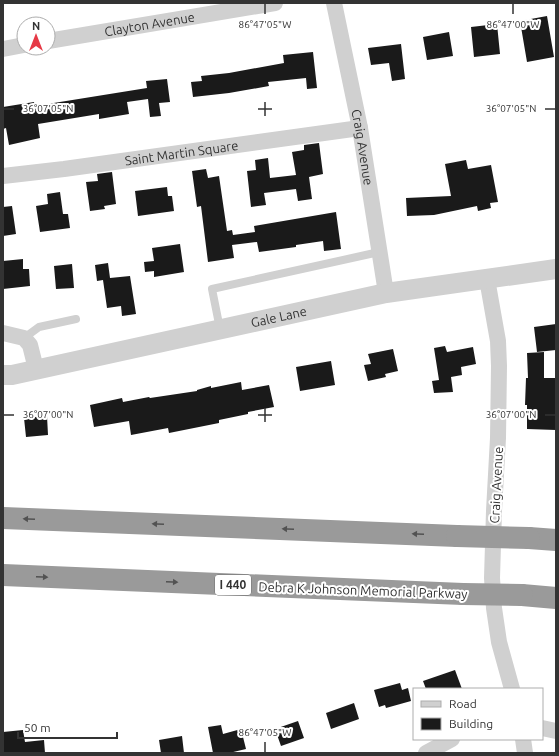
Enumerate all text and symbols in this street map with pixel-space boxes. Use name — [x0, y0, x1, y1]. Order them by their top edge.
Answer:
street label: Clayton Avenue — [103, 10, 196, 38]
north arrow — [16, 16, 56, 56]
text: 86°47'05"W — [239, 19, 291, 30]
text: 86°47'00"W — [487, 19, 539, 30]
text: N — [32, 20, 40, 32]
text: 36°07'05"N — [23, 103, 73, 114]
text: 36°07'05"N — [486, 103, 536, 114]
street label: Craig Avenue — [349, 108, 376, 186]
street label: Saint Martin Square — [124, 138, 239, 168]
street label: Gale Lane — [249, 304, 308, 329]
text: 36°07'00"N — [23, 409, 73, 420]
text: 36°07'00"N — [486, 409, 536, 420]
street label: Craig Avenue — [487, 446, 505, 524]
one-way arrow — [22, 516, 35, 522]
one-way arrow — [152, 521, 164, 528]
one-way arrow — [281, 526, 294, 532]
one-way arrow — [411, 531, 424, 537]
one-way arrow — [36, 574, 49, 580]
road number: I 440 — [215, 575, 251, 595]
one-way arrow — [166, 579, 178, 586]
street label: Debra K Johnson Memorial Parkway — [258, 579, 468, 601]
legend — [413, 688, 543, 740]
text: Road — [449, 697, 477, 710]
scale bar — [18, 714, 117, 740]
text: Building — [449, 717, 493, 730]
text: 50 m — [24, 721, 51, 734]
text: 86°47'05"W — [239, 727, 291, 738]

